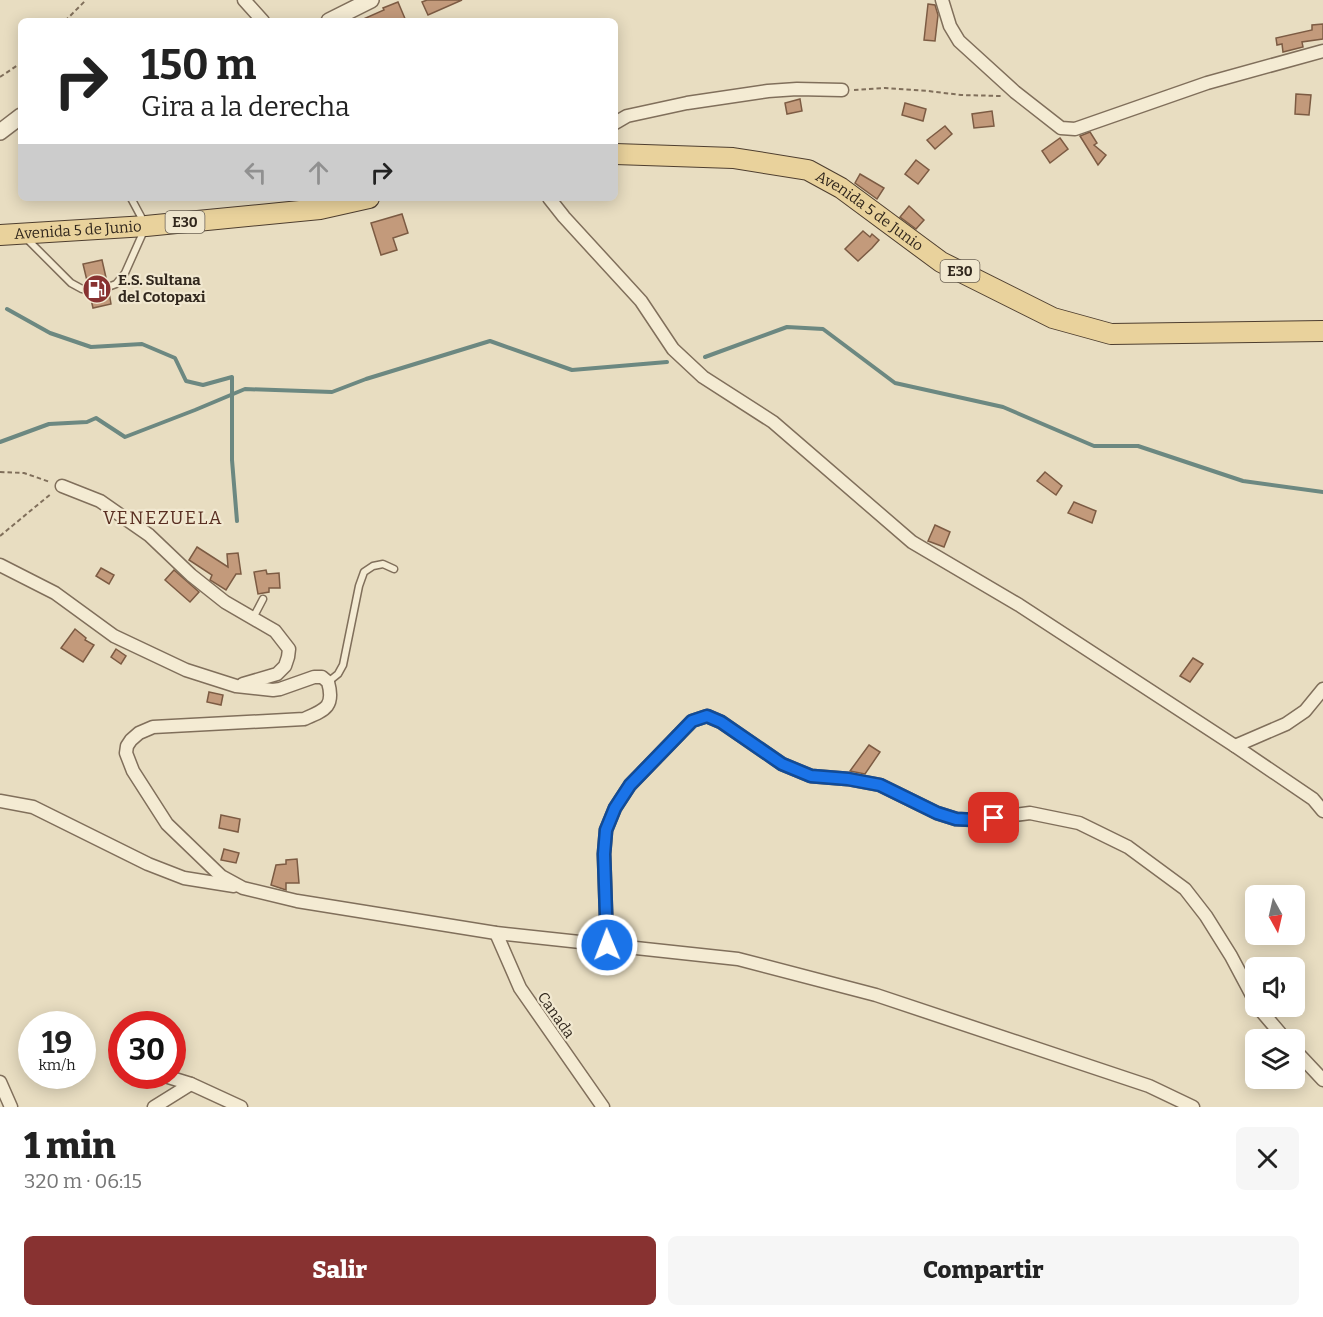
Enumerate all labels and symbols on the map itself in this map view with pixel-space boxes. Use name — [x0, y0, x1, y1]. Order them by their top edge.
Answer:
street label: Avenida 5 de Junio — [813, 167, 927, 255]
road number: E30 — [166, 211, 204, 233]
street label: Avenida 5 de Junio — [14, 217, 142, 243]
road number: E30 — [940, 260, 980, 282]
place label: E.S. Sultana del Cotopaxi — [118, 271, 206, 306]
fuel station icon: E.S. Sultana del Cotopaxi — [81, 273, 113, 305]
district label: VENEZUELA — [103, 507, 223, 529]
pin — [968, 792, 1019, 843]
north arrow — [1245, 885, 1305, 945]
position arrow — [575, 913, 639, 977]
street label: Canada — [534, 988, 578, 1042]
speed limit sign: 30 — [108, 1011, 186, 1089]

